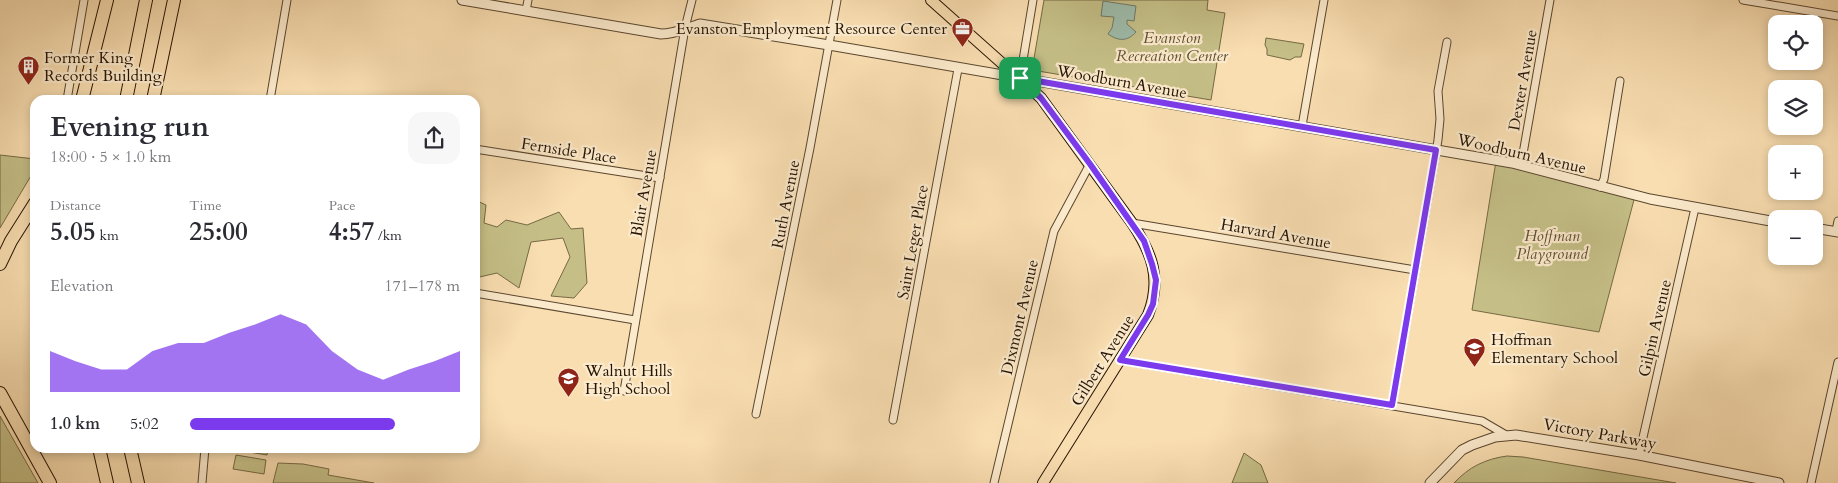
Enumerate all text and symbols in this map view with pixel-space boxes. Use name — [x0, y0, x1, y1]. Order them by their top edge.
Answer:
map controls — [1768, 15, 1823, 265]
button: locate — [1768, 15, 1823, 70]
office icon: Evanston Employment Resource Center — [951, 16, 975, 47]
place label: Evanston Employment Resource Center — [676, 18, 947, 40]
park label: Evanston Recreation Center — [1116, 27, 1229, 67]
street label: Dexter Avenue — [1503, 28, 1543, 133]
place label: Former King Records Building — [44, 47, 162, 87]
building icon: Former King Records Building — [16, 54, 40, 85]
pin — [999, 57, 1041, 99]
street label: Woodburn Avenue — [1054, 60, 1189, 104]
icon: arrive — [1006, 64, 1034, 92]
button: layers — [1768, 80, 1823, 135]
text: Evening run — [50, 108, 209, 146]
button: share — [408, 112, 460, 164]
street label: Woodburn Avenue — [1454, 128, 1589, 180]
street label: Fernside Place — [520, 133, 618, 169]
button: + — [1768, 145, 1823, 200]
text: 18:00 · 5 × 1.0 km — [50, 146, 171, 168]
street label: Blair Avenue — [625, 148, 662, 239]
street label: Ruth Avenue — [767, 158, 805, 250]
street label: Saint Leger Place — [892, 183, 934, 301]
text: Distance — [50, 196, 101, 215]
text: Time — [189, 196, 222, 215]
text: Pace — [329, 196, 356, 215]
button: − — [1768, 210, 1823, 265]
street label: Harvard Avenue — [1219, 213, 1333, 255]
text: 5.05 — [50, 215, 96, 249]
text: 25:00 — [189, 215, 248, 249]
text: 4:57 — [329, 215, 374, 249]
park label: Hoffman Playground — [1516, 225, 1589, 265]
text: km — [96, 226, 119, 245]
text: /km — [374, 226, 402, 245]
street label: Dixmont Avenue — [996, 257, 1044, 377]
text: Elevation — [50, 275, 114, 297]
text: 171–178 m — [384, 275, 460, 297]
street label: Gilpin Avenue — [1633, 277, 1677, 379]
street label: Gilbert Avenue — [1066, 311, 1140, 411]
place label: Hoffman Elementary School — [1491, 329, 1618, 369]
school or university icon: Hoffman Elementary School — [1463, 336, 1487, 367]
place label: Walnut Hills High School — [584, 360, 672, 400]
school or university icon: Walnut Hills High School — [557, 367, 581, 398]
text: 1.0 km — [50, 413, 100, 435]
text: 5:02 — [130, 413, 159, 435]
street label: Victory Parkway — [1541, 413, 1659, 455]

